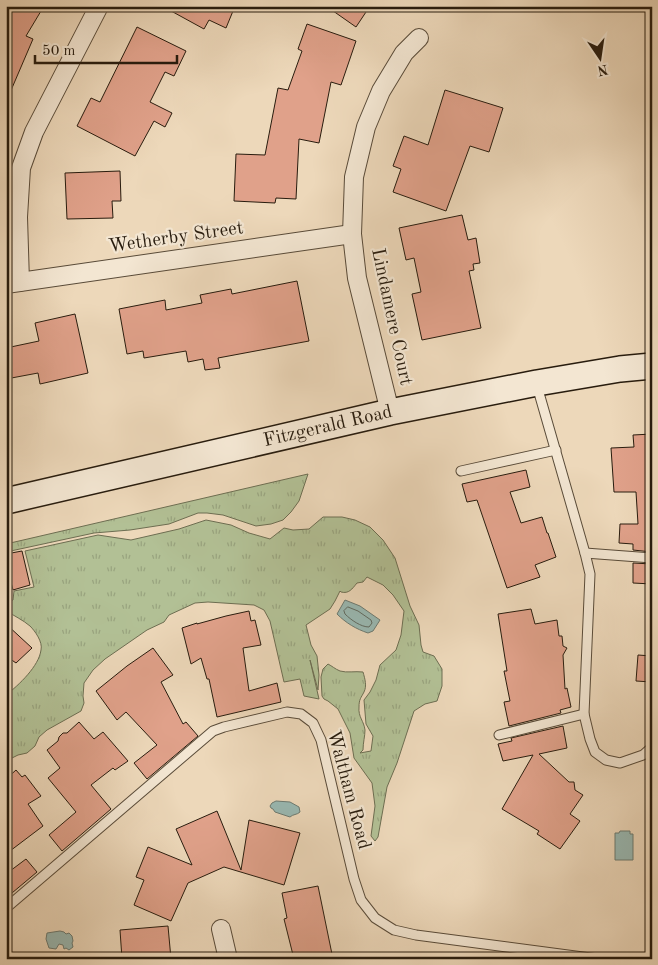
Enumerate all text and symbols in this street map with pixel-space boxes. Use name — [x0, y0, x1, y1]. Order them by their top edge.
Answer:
scale bar — [35, 32, 178, 64]
north arrow — [576, 32, 626, 82]
text: 50 m — [42, 44, 76, 59]
text: N — [596, 62, 609, 78]
street label: Wetherby Street — [107, 219, 245, 257]
street label: Lindamere Court — [367, 247, 415, 387]
street label: Fitzgerald Road — [262, 403, 394, 451]
street label: Waltham Road — [323, 728, 373, 852]

